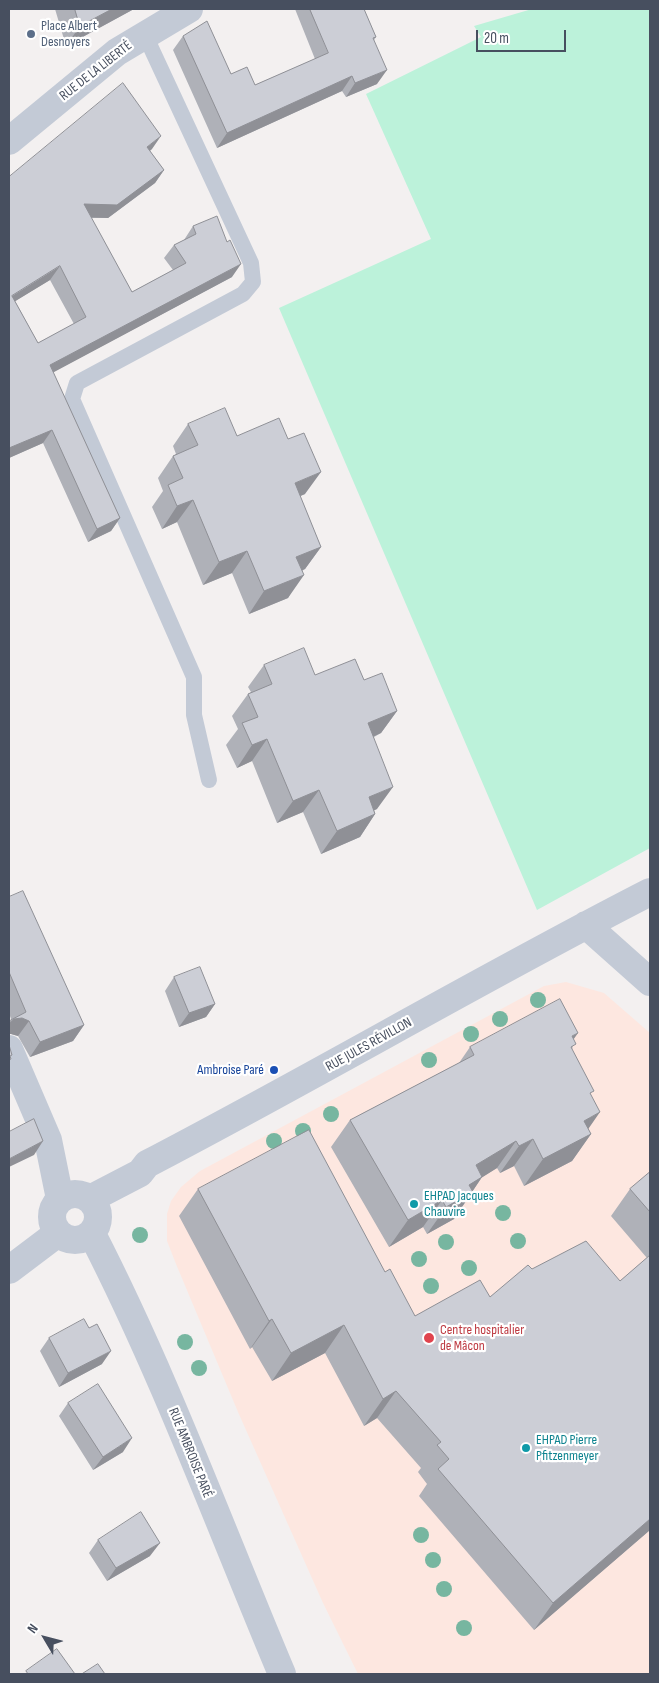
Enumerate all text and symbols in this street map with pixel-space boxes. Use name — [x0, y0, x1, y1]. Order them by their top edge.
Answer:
place label: Place Albert Desnoyers — [41, 18, 97, 50]
scale bar — [479, 20, 569, 52]
marker: Place Albert Desnoyers — [25, 28, 37, 40]
text: 20 m — [484, 29, 509, 48]
street label: RUE DE LA LIBERTÉ — [56, 37, 136, 105]
street label: RUE JULES RÉVILLON — [323, 1014, 415, 1076]
place label: Ambroise Paré — [197, 1062, 264, 1078]
marker: Ambroise Paré — [268, 1064, 280, 1076]
place label: EHPAD Jacques Chauvire — [424, 1188, 494, 1220]
marker: EHPAD Jacques Chauvire — [408, 1198, 420, 1210]
place label: Centre hospitalier de Mâcon — [440, 1322, 524, 1354]
marker: Centre hospitalier de Mâcon — [422, 1331, 436, 1345]
street label: RUE AMBROISE PARÉ — [164, 1405, 216, 1501]
place label: EHPAD Pierre Pfitzenmeyer — [536, 1432, 598, 1464]
marker: EHPAD Pierre Pfitzenmeyer — [520, 1442, 532, 1454]
north arrow — [20, 1613, 70, 1663]
text: N — [24, 1621, 42, 1637]

